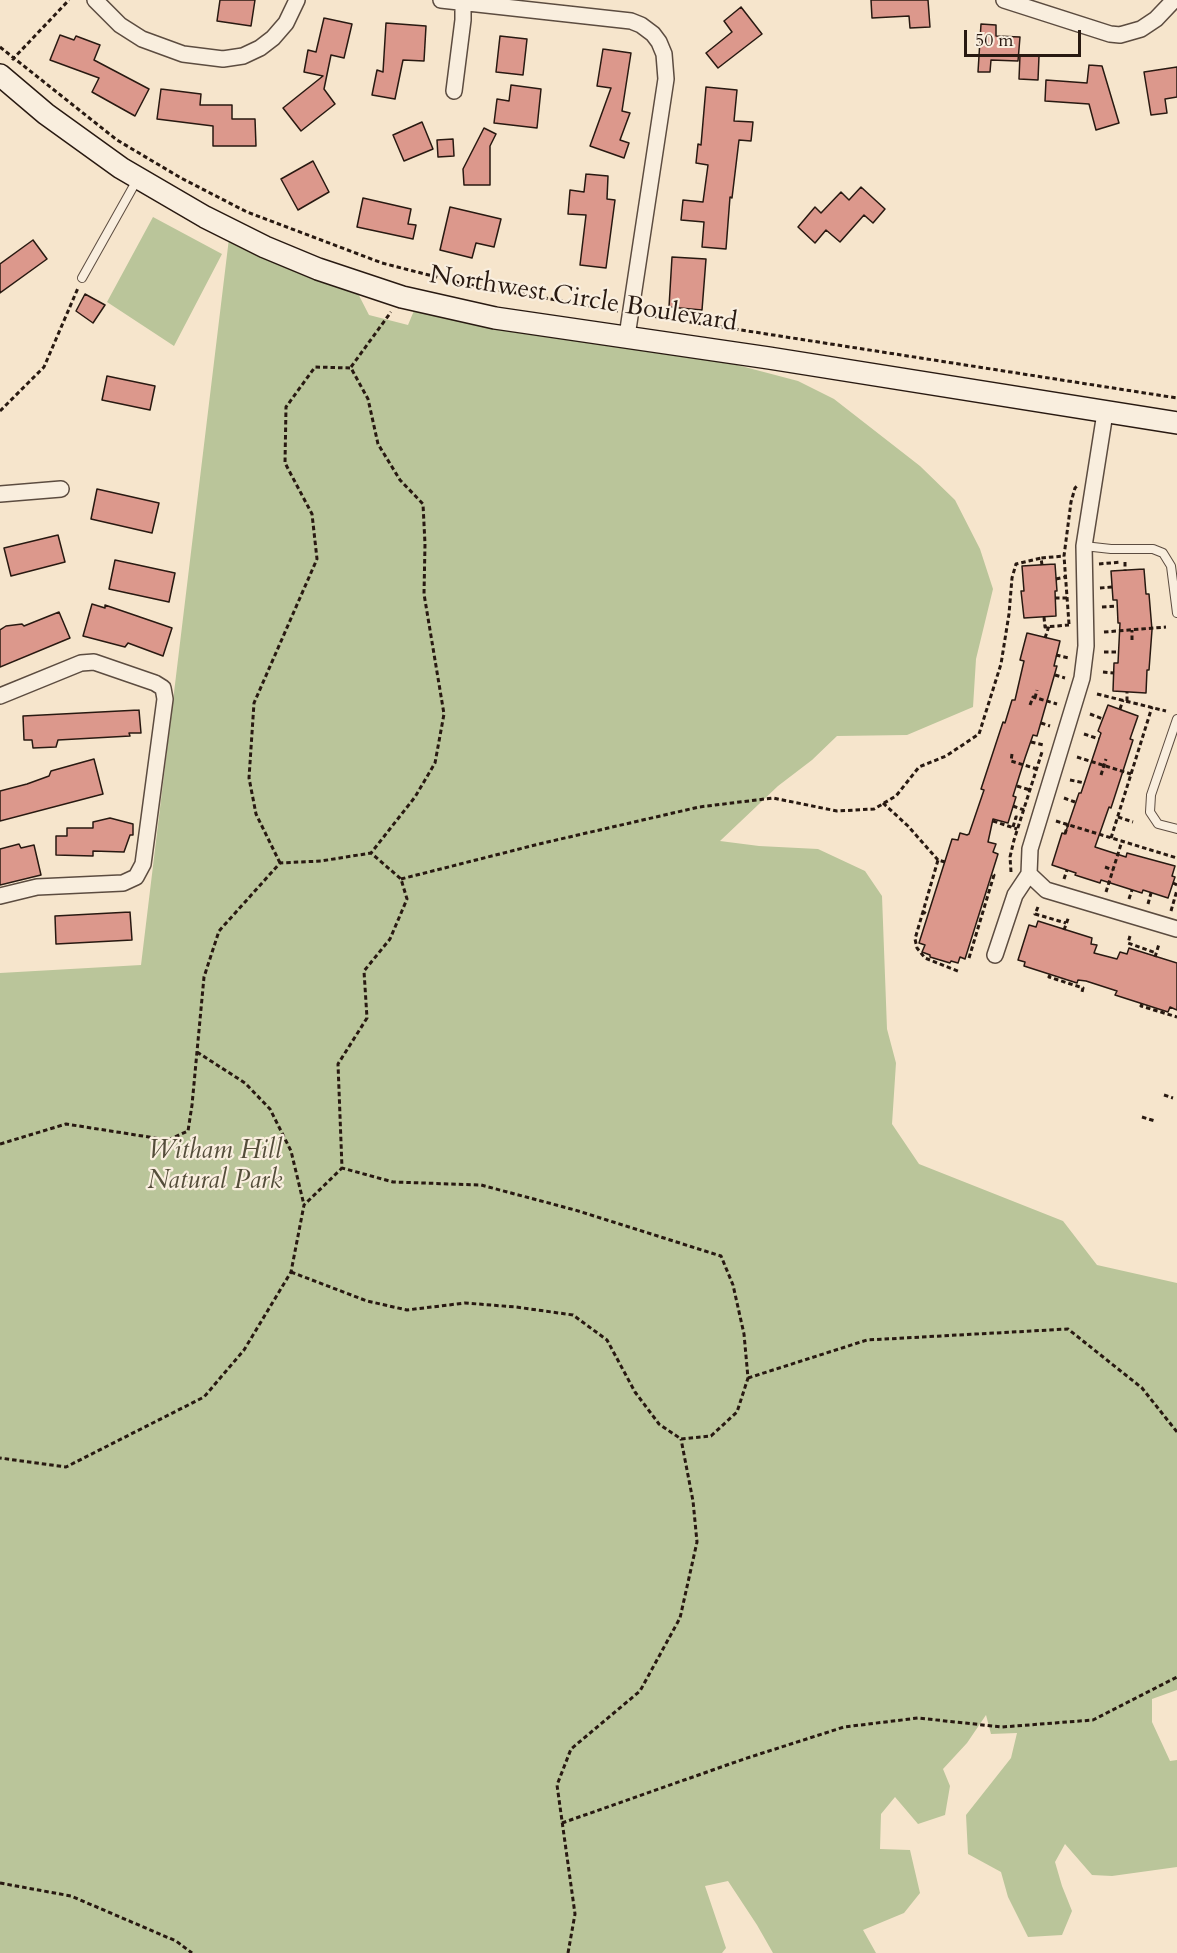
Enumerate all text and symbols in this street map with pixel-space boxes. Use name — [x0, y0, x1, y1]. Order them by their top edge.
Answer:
scale bar — [967, 18, 1084, 56]
text: 50 m — [975, 28, 1014, 53]
street label: Northwest Circle Boulevard — [427, 260, 739, 340]
park label: Witham Hill Natural Park — [148, 1136, 282, 1198]

